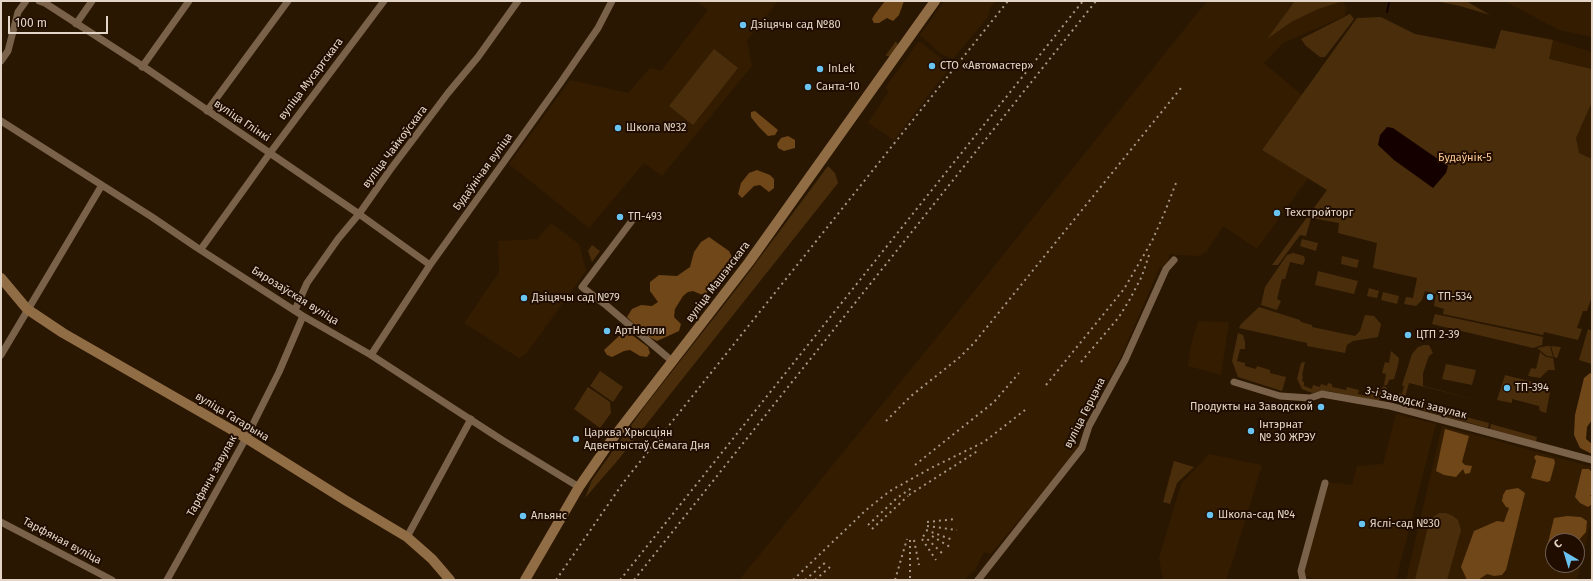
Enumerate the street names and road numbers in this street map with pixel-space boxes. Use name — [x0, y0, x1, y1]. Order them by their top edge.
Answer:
street label: вуліца Мусаргскага — [276, 35, 346, 123]
street label: вуліца Глінкі — [211, 97, 273, 145]
street label: вуліца Чайкоўскага — [360, 103, 430, 191]
street label: Будаўнічая вуліца — [450, 131, 516, 213]
street label: вуліца Машэнскага — [683, 239, 753, 325]
street label: Бярозаўская вуліца — [249, 264, 341, 328]
street label: вуліца Герцэна — [1062, 376, 1108, 450]
street label: 3-і Заводскі завулак — [1364, 384, 1468, 422]
street label: вуліца Гагарына — [193, 390, 271, 444]
street label: Тарфяны завулак — [184, 433, 240, 519]
street label: Тарфяная вуліца — [20, 515, 104, 567]

